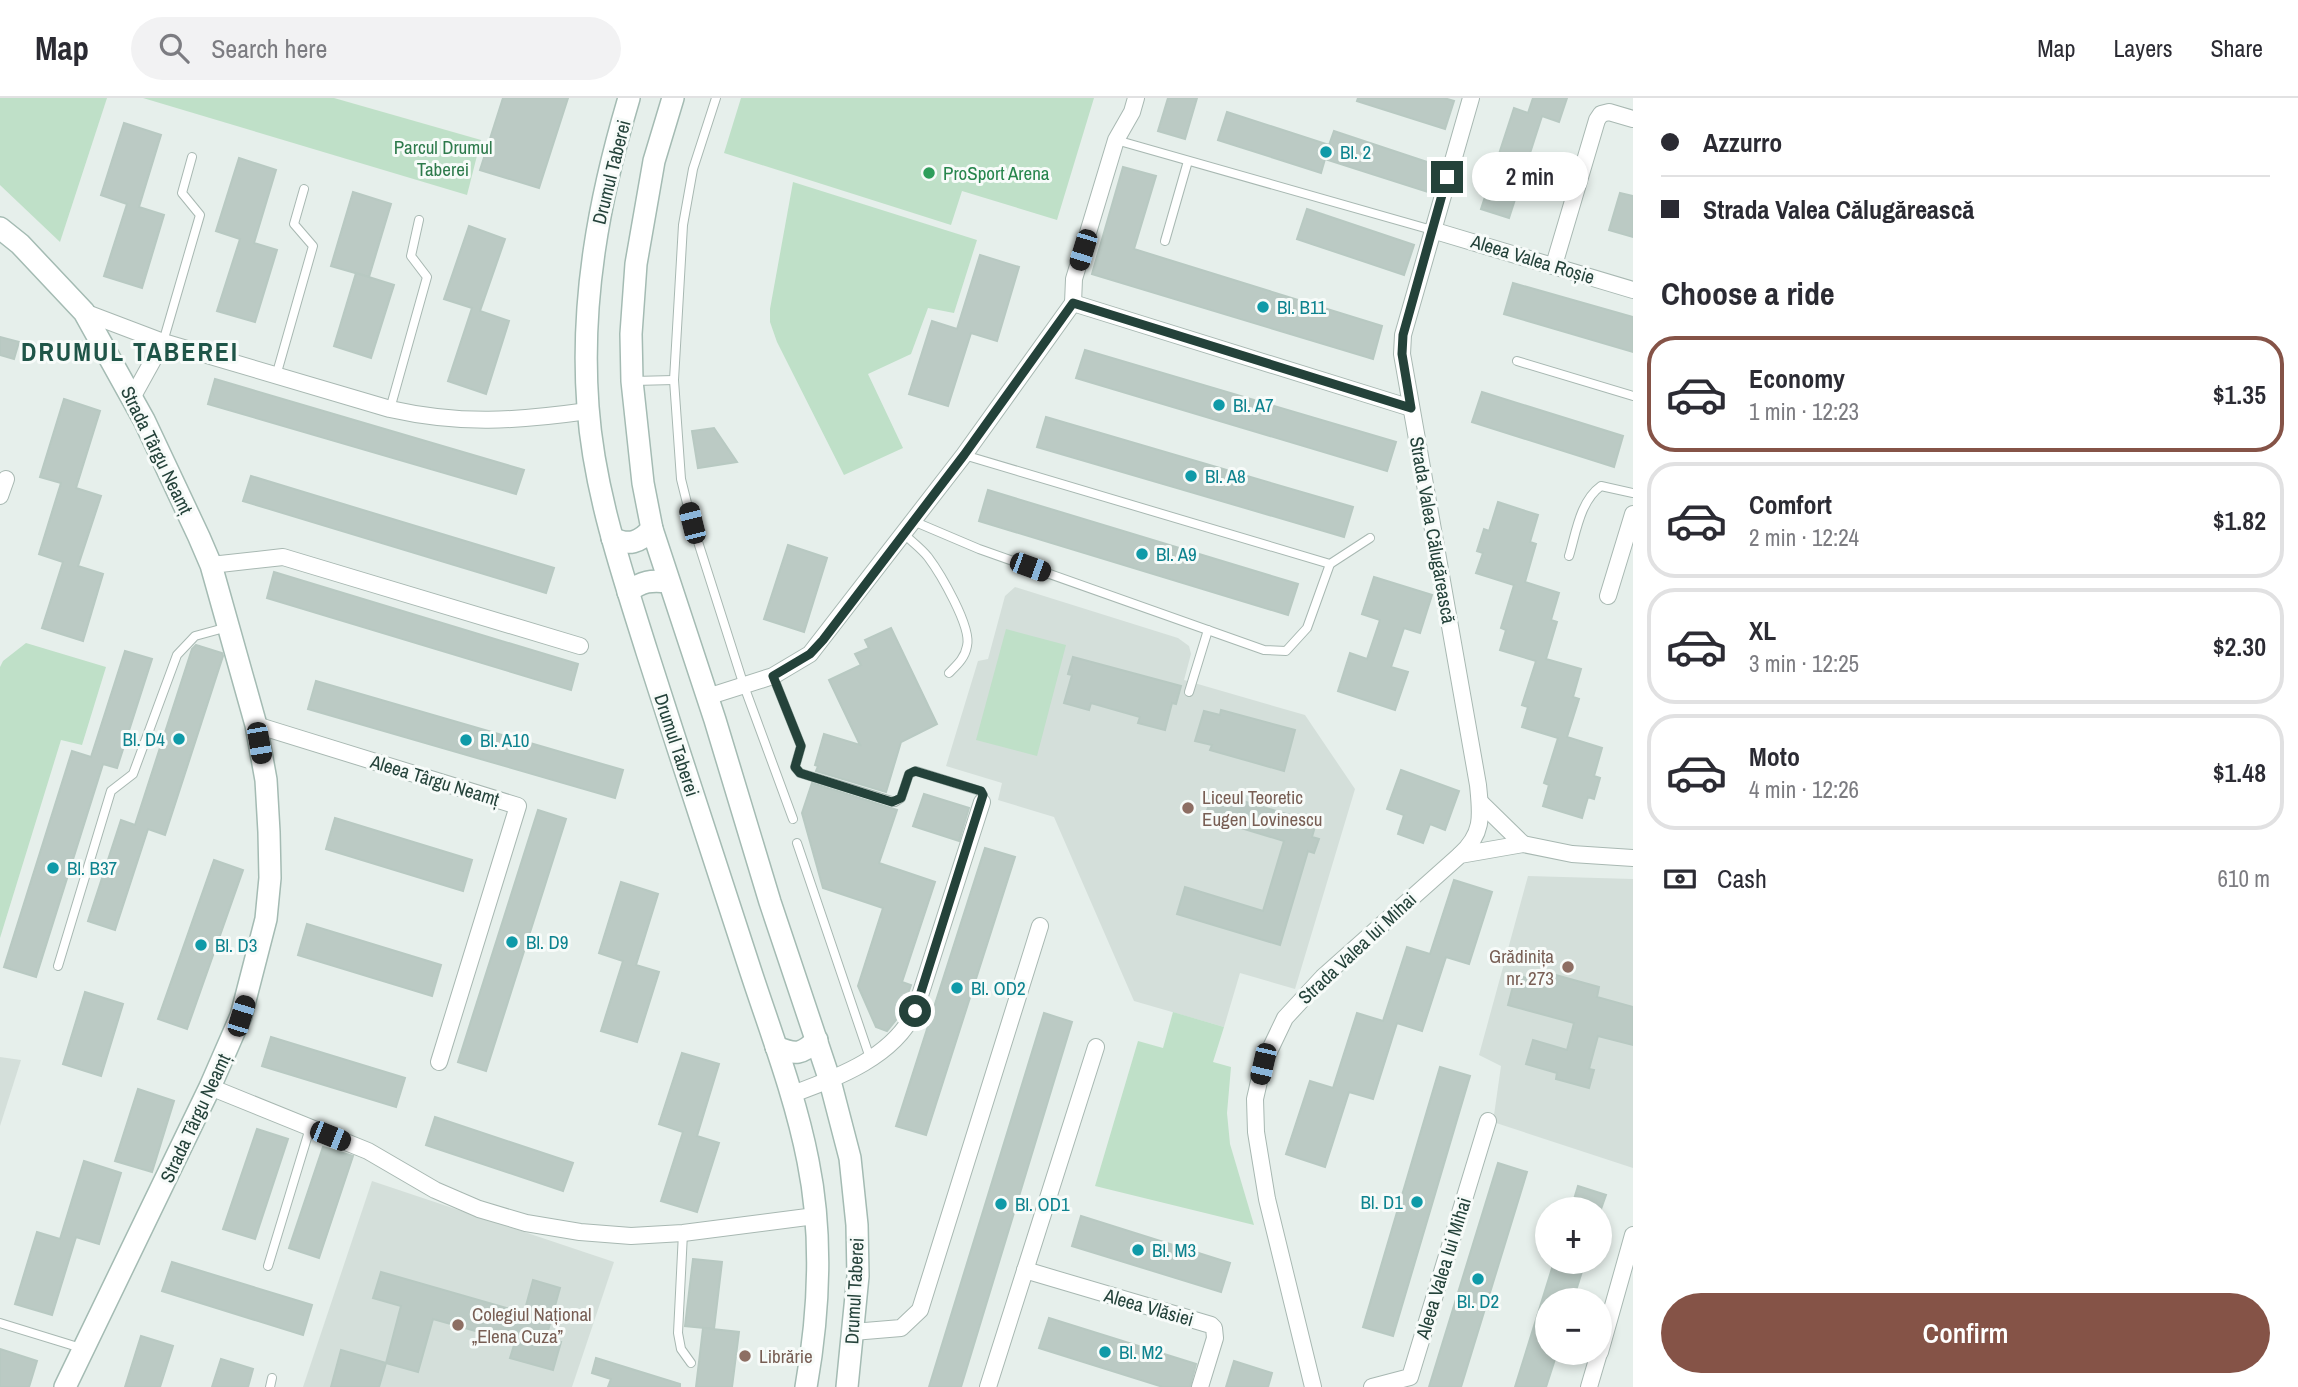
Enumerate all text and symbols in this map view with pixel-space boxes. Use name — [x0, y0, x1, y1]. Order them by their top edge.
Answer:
search box — [131, 17, 621, 80]
text: Map — [35, 26, 89, 70]
icon: search — [155, 29, 193, 67]
text: Search here — [211, 31, 327, 66]
text: Map — [2037, 32, 2075, 64]
text: Layers — [2113, 32, 2172, 64]
text: Share — [2210, 32, 2263, 64]
street label: Drumul Taberei — [585, 117, 637, 227]
text: Azzurro — [1703, 125, 1782, 160]
park label: Parcul Drumul Taberei — [394, 134, 492, 182]
place label: Bl. 2 — [1340, 139, 1371, 165]
marker: Bl. 2 — [1318, 144, 1334, 160]
callout: 2 min — [1472, 153, 1587, 202]
place label: ProSport Arena — [943, 160, 1050, 186]
route end — [1431, 161, 1463, 193]
text: 2 min — [1506, 161, 1554, 192]
marker: ProSport Arena — [921, 165, 937, 181]
text: Strada Valea Călugărească — [1703, 192, 1974, 227]
car — [1067, 227, 1100, 273]
street label: Aleea Valea Roșie — [1467, 228, 1598, 290]
text: Choose a ride — [1661, 272, 1835, 315]
place label: Bl. B11 — [1277, 294, 1326, 320]
marker: Bl. B11 — [1255, 299, 1271, 315]
district label: DRUMUL TABEREI — [21, 334, 239, 369]
text: Economy — [1749, 361, 1845, 396]
icon: car — [1665, 363, 1728, 426]
text: $1.35 — [2213, 377, 2266, 412]
street label: Strada Târgu Neamț — [115, 382, 200, 519]
place label: Bl. A7 — [1233, 392, 1274, 418]
text: 1 min · 12:23 — [1749, 396, 1859, 427]
marker: Bl. A7 — [1211, 397, 1227, 413]
street label: Strada Valea Călugărească — [1404, 434, 1462, 626]
place label: Bl. A8 — [1205, 463, 1246, 489]
marker: Bl. A8 — [1183, 468, 1199, 484]
text: Comfort — [1749, 487, 1832, 522]
icon: car — [1665, 489, 1728, 552]
car — [677, 500, 708, 546]
text: $1.82 — [2213, 503, 2266, 538]
text: 2 min · 12:24 — [1749, 522, 1859, 553]
place label: Bl. A9 — [1156, 541, 1197, 567]
marker: Bl. A9 — [1134, 546, 1150, 562]
car — [1007, 550, 1054, 584]
text: XL — [1749, 613, 1776, 648]
icon: car — [1665, 615, 1728, 678]
text: $2.30 — [2213, 629, 2266, 664]
text: 3 min · 12:25 — [1749, 648, 1859, 679]
street label: Drumul Taberei — [648, 690, 706, 800]
car — [246, 720, 273, 766]
place label: Bl. D4 — [123, 726, 165, 752]
place label: Bl. A10 — [480, 727, 529, 753]
marker: Bl. D4 — [171, 731, 187, 747]
marker: Bl. A10 — [458, 732, 474, 748]
text: Moto — [1749, 739, 1800, 774]
icon: car — [1665, 741, 1728, 804]
street label: Aleea Târgu Neamț — [366, 748, 503, 812]
text: $1.48 — [2213, 755, 2266, 790]
text: 4 min · 12:26 — [1749, 774, 1859, 805]
place label: Liceul Teoretic Eugen Lovinescu — [1202, 784, 1322, 832]
marker: Liceul Teoretic Eugen Lovinescu — [1180, 800, 1196, 816]
place label: Bl. B37 — [67, 855, 118, 881]
marker: Bl. B37 — [45, 860, 61, 876]
icon: cash — [1661, 860, 1699, 898]
text: Cash — [1717, 861, 1767, 896]
text: 610 m — [2218, 863, 2270, 894]
street label: Strada Valea lui Mihai — [1292, 886, 1422, 1010]
place label: Bl. D9 — [526, 929, 568, 955]
place label: Bl. D3 — [215, 932, 257, 958]
marker: Bl. D9 — [504, 934, 520, 950]
marker: Bl. D3 — [193, 937, 209, 953]
place label: Grădinița nr. 273 — [1489, 943, 1554, 991]
marker: Grădinița nr. 273 — [1560, 959, 1576, 975]
place label: Bl. OD2 — [971, 975, 1026, 1001]
marker: Bl. OD2 — [949, 980, 965, 996]
car — [225, 993, 258, 1039]
route start — [899, 995, 931, 1027]
car — [1249, 1041, 1278, 1087]
street label: Strada Târgu Neamț — [154, 1049, 237, 1187]
car — [307, 1118, 354, 1154]
place label: Bl. D1 — [1361, 1189, 1403, 1215]
place label: Bl. OD1 — [1015, 1191, 1070, 1217]
street label: Aleea Valea lui Mihai — [1409, 1194, 1477, 1343]
marker: Bl. D1 — [1409, 1194, 1425, 1210]
marker: Bl. OD1 — [993, 1196, 1009, 1212]
map controls — [1535, 1197, 1612, 1365]
button: + — [1535, 1197, 1612, 1274]
street label: Drumul Taberei — [838, 1237, 870, 1345]
place label: Bl. M3 — [1152, 1237, 1196, 1263]
marker: Bl. M3 — [1130, 1242, 1146, 1258]
marker: Bl. D2 — [1470, 1271, 1486, 1287]
street label: Aleea Vlăsiei — [1100, 1282, 1197, 1332]
place label: Bl. D2 — [1457, 1288, 1499, 1314]
button: − — [1535, 1288, 1612, 1365]
button: Confirm — [1661, 1293, 2270, 1373]
place label: Colegiul Național „Elena Cuza” — [472, 1301, 592, 1349]
marker: Colegiul Național „Elena Cuza” — [450, 1317, 466, 1333]
place label: Bl. M2 — [1119, 1339, 1163, 1365]
place label: Librărie — [759, 1343, 813, 1369]
marker: Bl. M2 — [1097, 1344, 1113, 1360]
marker: Librărie — [737, 1348, 753, 1364]

